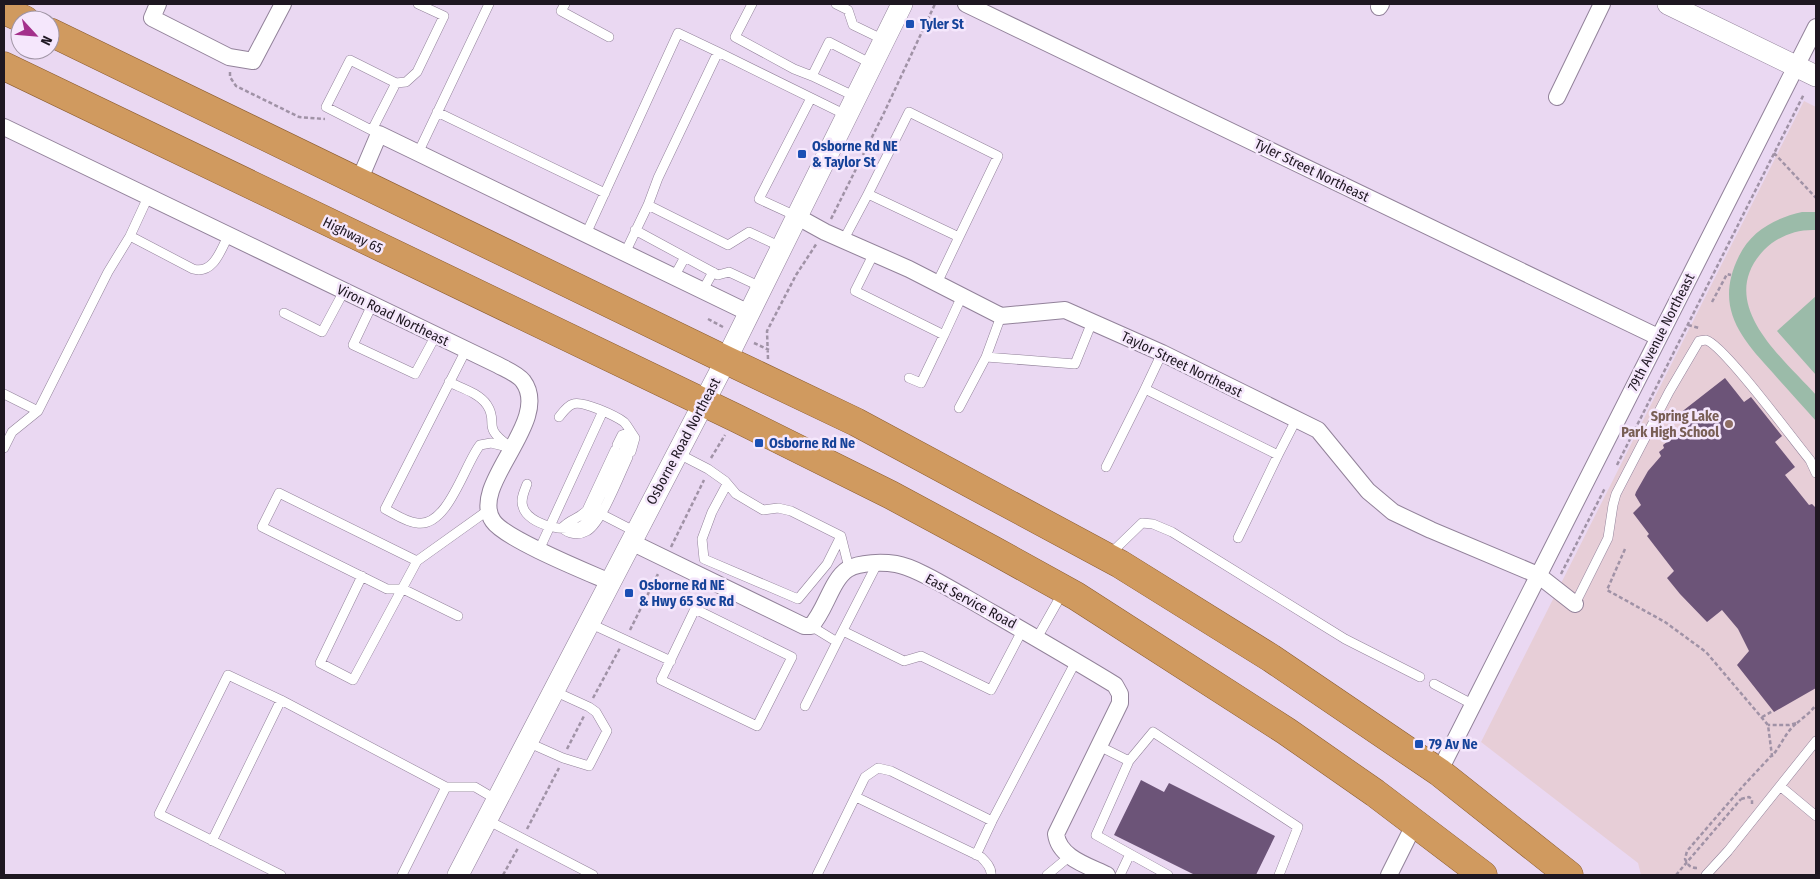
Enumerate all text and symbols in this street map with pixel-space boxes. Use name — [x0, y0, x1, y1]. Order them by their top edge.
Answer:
north arrow — [10, 10, 60, 60]
place label: Tyler St — [920, 16, 965, 33]
marker: Tyler St — [904, 18, 916, 30]
text: N — [37, 33, 56, 48]
street label: Tyler Street Northeast — [1252, 135, 1372, 206]
place label: Osborne Rd NE & Taylor St — [812, 138, 898, 171]
marker: Osborne Rd NE & Taylor St — [796, 148, 808, 160]
street label: Highway 65 — [320, 214, 385, 257]
street label: 79th Avenue Northeast — [1624, 270, 1699, 394]
street label: Viron Road Northeast — [334, 281, 452, 350]
street label: Taylor Street Northeast — [1119, 328, 1245, 401]
street label: Osborne Road Northeast — [643, 375, 724, 508]
place label: Spring Lake Park High School — [1621, 408, 1719, 441]
marker: Spring Lake Park High School — [1723, 418, 1735, 430]
place label: Osborne Rd Ne — [769, 435, 855, 452]
marker: Osborne Rd Ne — [753, 437, 765, 449]
street label: East Service Road — [922, 570, 1019, 633]
place label: Osborne Rd NE & Hwy 65 Svc Rd — [639, 577, 734, 610]
marker: Osborne Rd NE & Hwy 65 Svc Rd — [623, 587, 635, 599]
place label: 79 Av Ne — [1429, 736, 1478, 753]
marker: 79 Av Ne — [1413, 738, 1425, 750]

